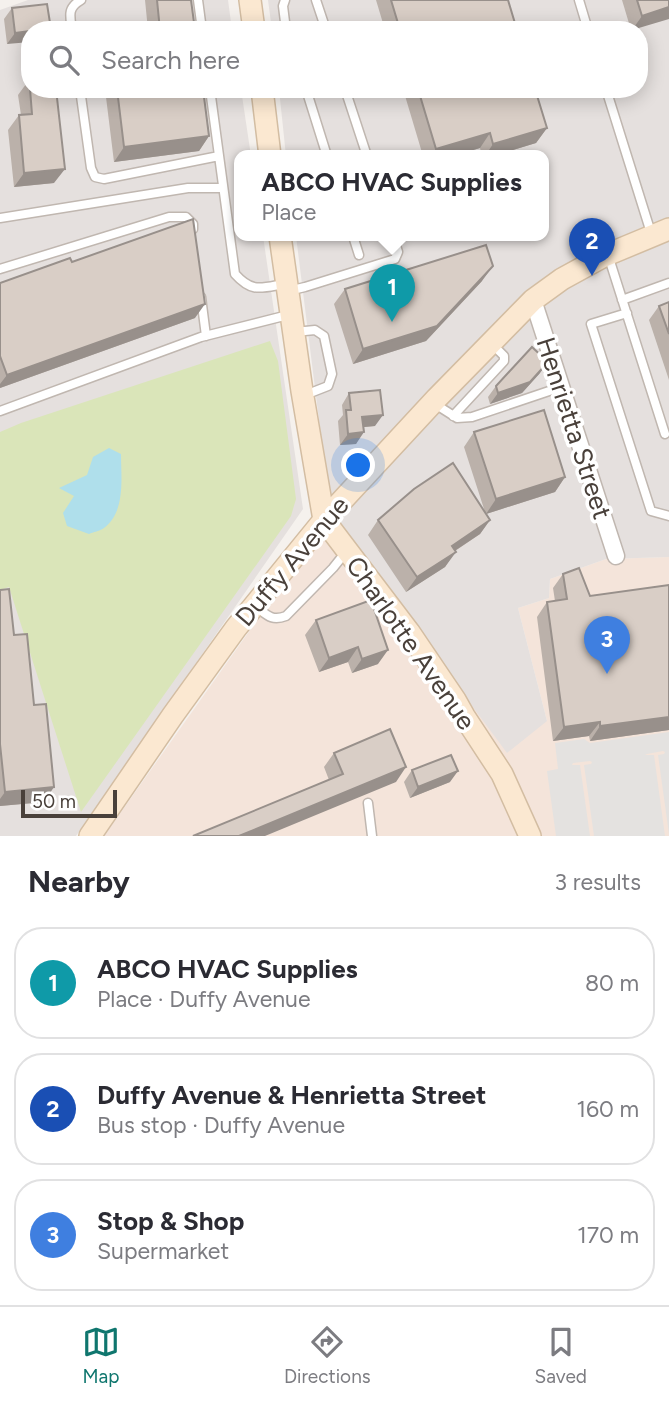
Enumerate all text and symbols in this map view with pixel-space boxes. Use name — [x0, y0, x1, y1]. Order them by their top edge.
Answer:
search box — [21, 21, 648, 98]
icon: search — [45, 41, 83, 79]
text: Search here — [101, 44, 240, 76]
popup — [234, 150, 549, 241]
text: ABCO HVAC Supplies — [261, 166, 522, 198]
text: Place — [261, 198, 316, 226]
pin: 2 — [569, 218, 615, 276]
pin: 1 — [369, 264, 415, 322]
street label: Henrietta Street — [530, 333, 619, 523]
your location — [341, 448, 375, 482]
street label: Duffy Avenue — [228, 490, 356, 632]
street label: Charlotte Avenue — [339, 550, 483, 736]
pin: 3 — [584, 616, 630, 674]
scale bar — [21, 787, 117, 819]
text: 50 m — [32, 790, 76, 813]
text: Nearby — [28, 863, 130, 900]
text: 3 results — [554, 868, 641, 896]
text: ABCO HVAC Supplies — [97, 953, 358, 985]
text: 1 — [48, 969, 58, 997]
text: 80 m — [585, 969, 639, 997]
text: Place · Duffy Avenue — [97, 985, 311, 1013]
text: Duffy Avenue & Henrietta Street — [97, 1079, 486, 1111]
text: 2 — [46, 1095, 60, 1123]
text: 160 m — [576, 1095, 639, 1123]
text: Bus stop · Duffy Avenue — [97, 1111, 345, 1139]
text: Stop & Shop — [97, 1205, 244, 1237]
text: 3 — [47, 1221, 59, 1249]
text: 170 m — [577, 1221, 639, 1249]
text: Supermarket — [97, 1237, 229, 1265]
tab: Map — [82, 1323, 120, 1388]
tab: Directions — [284, 1323, 371, 1388]
tab: Saved — [535, 1323, 587, 1388]

